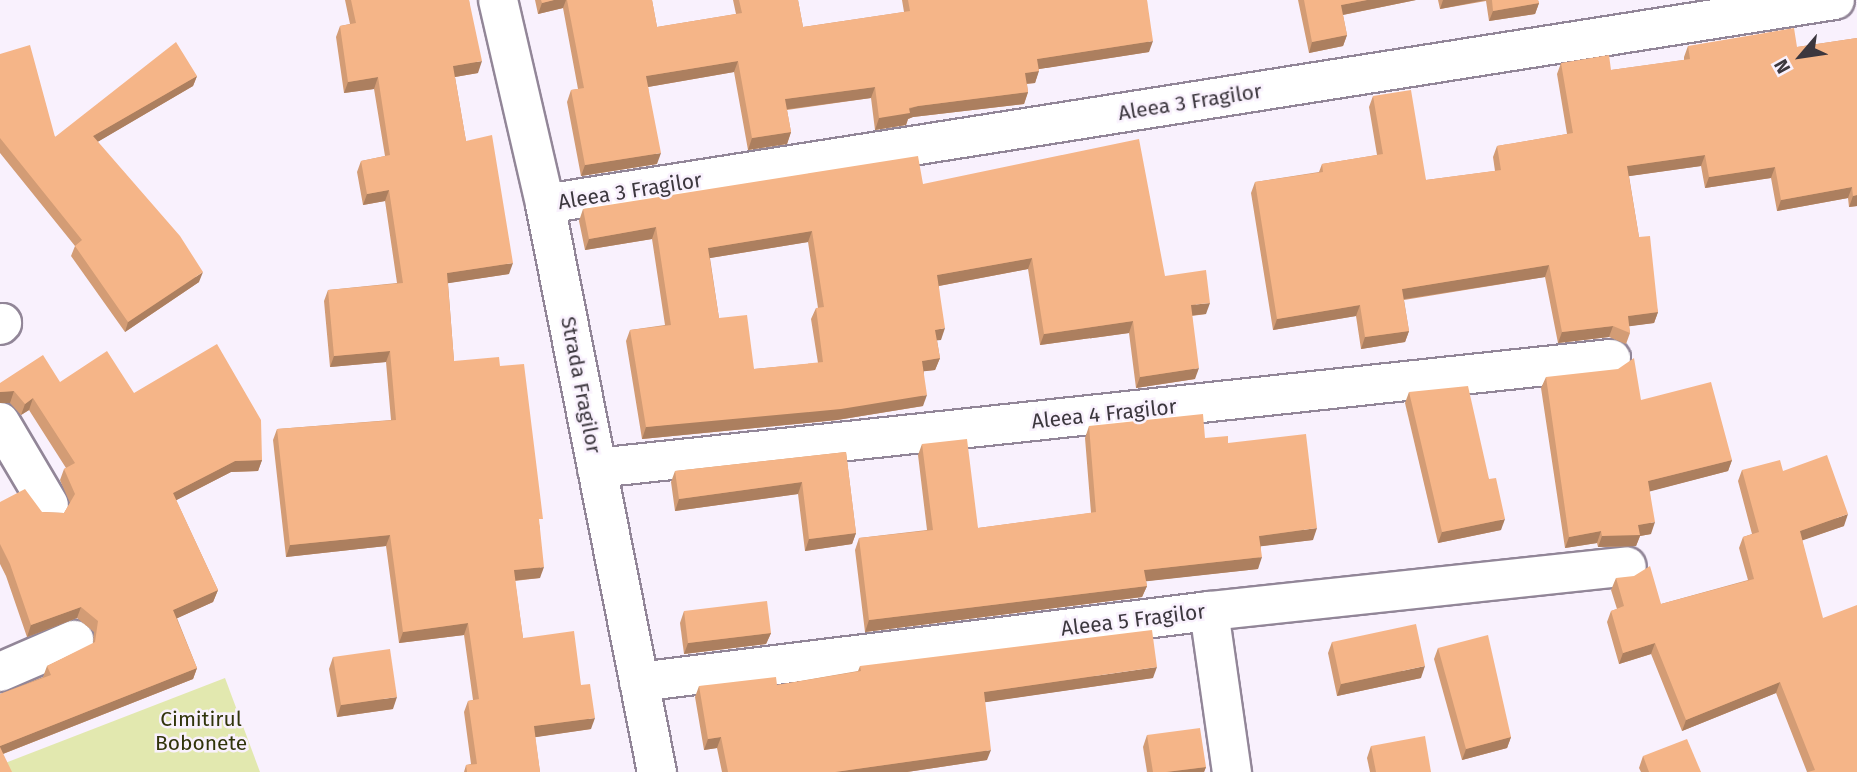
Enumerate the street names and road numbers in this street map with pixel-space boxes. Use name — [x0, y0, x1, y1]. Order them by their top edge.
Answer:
street label: Aleea 3 Fragilor — [1116, 78, 1264, 126]
street label: Aleea 3 Fragilor — [556, 167, 704, 215]
street label: Strada Fragilor — [555, 314, 607, 456]
street label: Aleea 4 Fragilor — [1030, 394, 1178, 434]
street label: Aleea 5 Fragilor — [1059, 599, 1207, 641]

